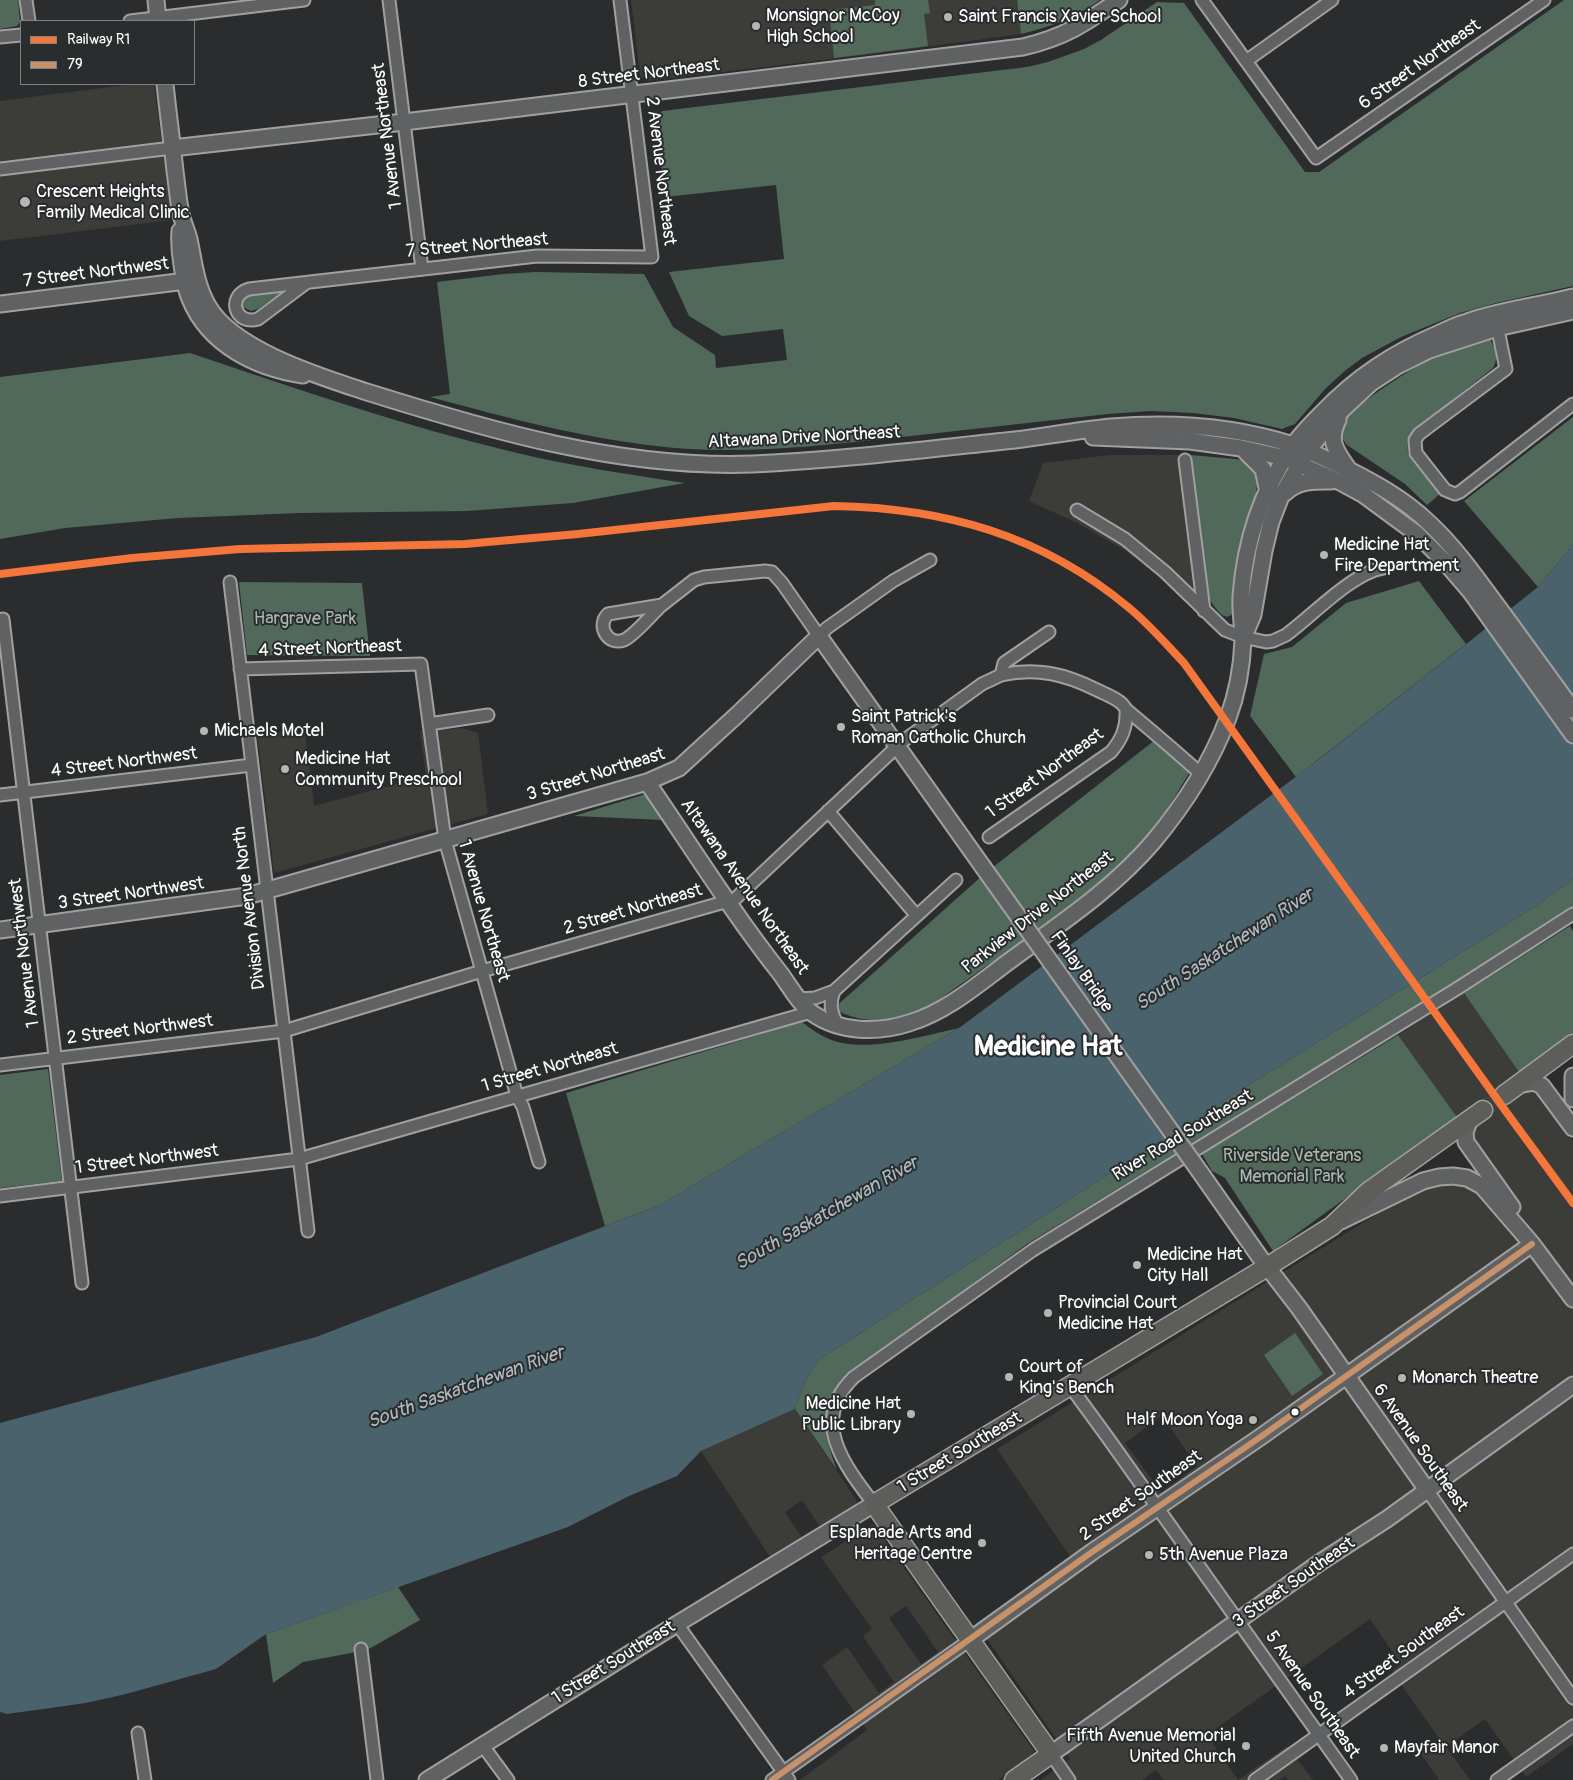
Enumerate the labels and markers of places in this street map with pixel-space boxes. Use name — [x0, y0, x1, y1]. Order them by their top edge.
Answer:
place label: Monsignor McCoy High School — [766, 5, 900, 48]
place label: Saint Francis Xavier School — [958, 6, 1161, 28]
marker: Saint Francis Xavier School — [942, 11, 954, 23]
marker: Monsignor McCoy High School — [750, 20, 762, 32]
place label: Crescent Heights Family Medical Clinic — [36, 181, 190, 223]
marker: Crescent Heights Family Medical Clinic — [18, 195, 32, 209]
place label: Medicine Hat Fire Department — [1334, 534, 1459, 576]
marker: Medicine Hat Fire Department — [1318, 549, 1330, 561]
place label: Saint Patrick's Roman Catholic Church — [851, 706, 1026, 749]
place label: Michaels Motel — [214, 720, 324, 742]
marker: Saint Patrick's Roman Catholic Church — [835, 721, 847, 733]
marker: Michaels Motel — [198, 725, 210, 737]
place label: Medicine Hat Community Preschool — [295, 748, 462, 791]
marker: Medicine Hat Community Preschool — [279, 763, 291, 775]
place label: Medicine Hat City Hall — [1147, 1244, 1242, 1286]
marker: Medicine Hat City Hall — [1131, 1259, 1143, 1271]
place label: Provincial Court Medicine Hat — [1058, 1292, 1177, 1335]
marker: Provincial Court Medicine Hat — [1042, 1307, 1054, 1319]
place label: Court of King's Bench — [1019, 1356, 1114, 1398]
place label: Monarch Theatre — [1412, 1367, 1538, 1389]
marker: Court of King's Bench — [1003, 1371, 1015, 1383]
marker: Monarch Theatre — [1396, 1372, 1408, 1384]
place label: Medicine Hat Public Library — [802, 1393, 901, 1436]
unlabelled marker — [1290, 1407, 1300, 1417]
marker: Medicine Hat Public Library — [905, 1408, 917, 1420]
place label: Half Moon Yoga — [1126, 1409, 1243, 1431]
marker: Half Moon Yoga — [1247, 1414, 1259, 1426]
place label: Esplanade Arts and Heritage Centre — [829, 1522, 972, 1565]
marker: Esplanade Arts and Heritage Centre — [976, 1537, 988, 1549]
place label: 5th Avenue Plaza — [1159, 1544, 1288, 1566]
marker: 5th Avenue Plaza — [1143, 1549, 1155, 1561]
place label: Fifth Avenue Memorial United Church — [1066, 1725, 1236, 1768]
place label: Mayfair Manor — [1394, 1737, 1499, 1759]
marker: Fifth Avenue Memorial United Church — [1240, 1740, 1252, 1752]
marker: Mayfair Manor — [1378, 1742, 1390, 1754]

